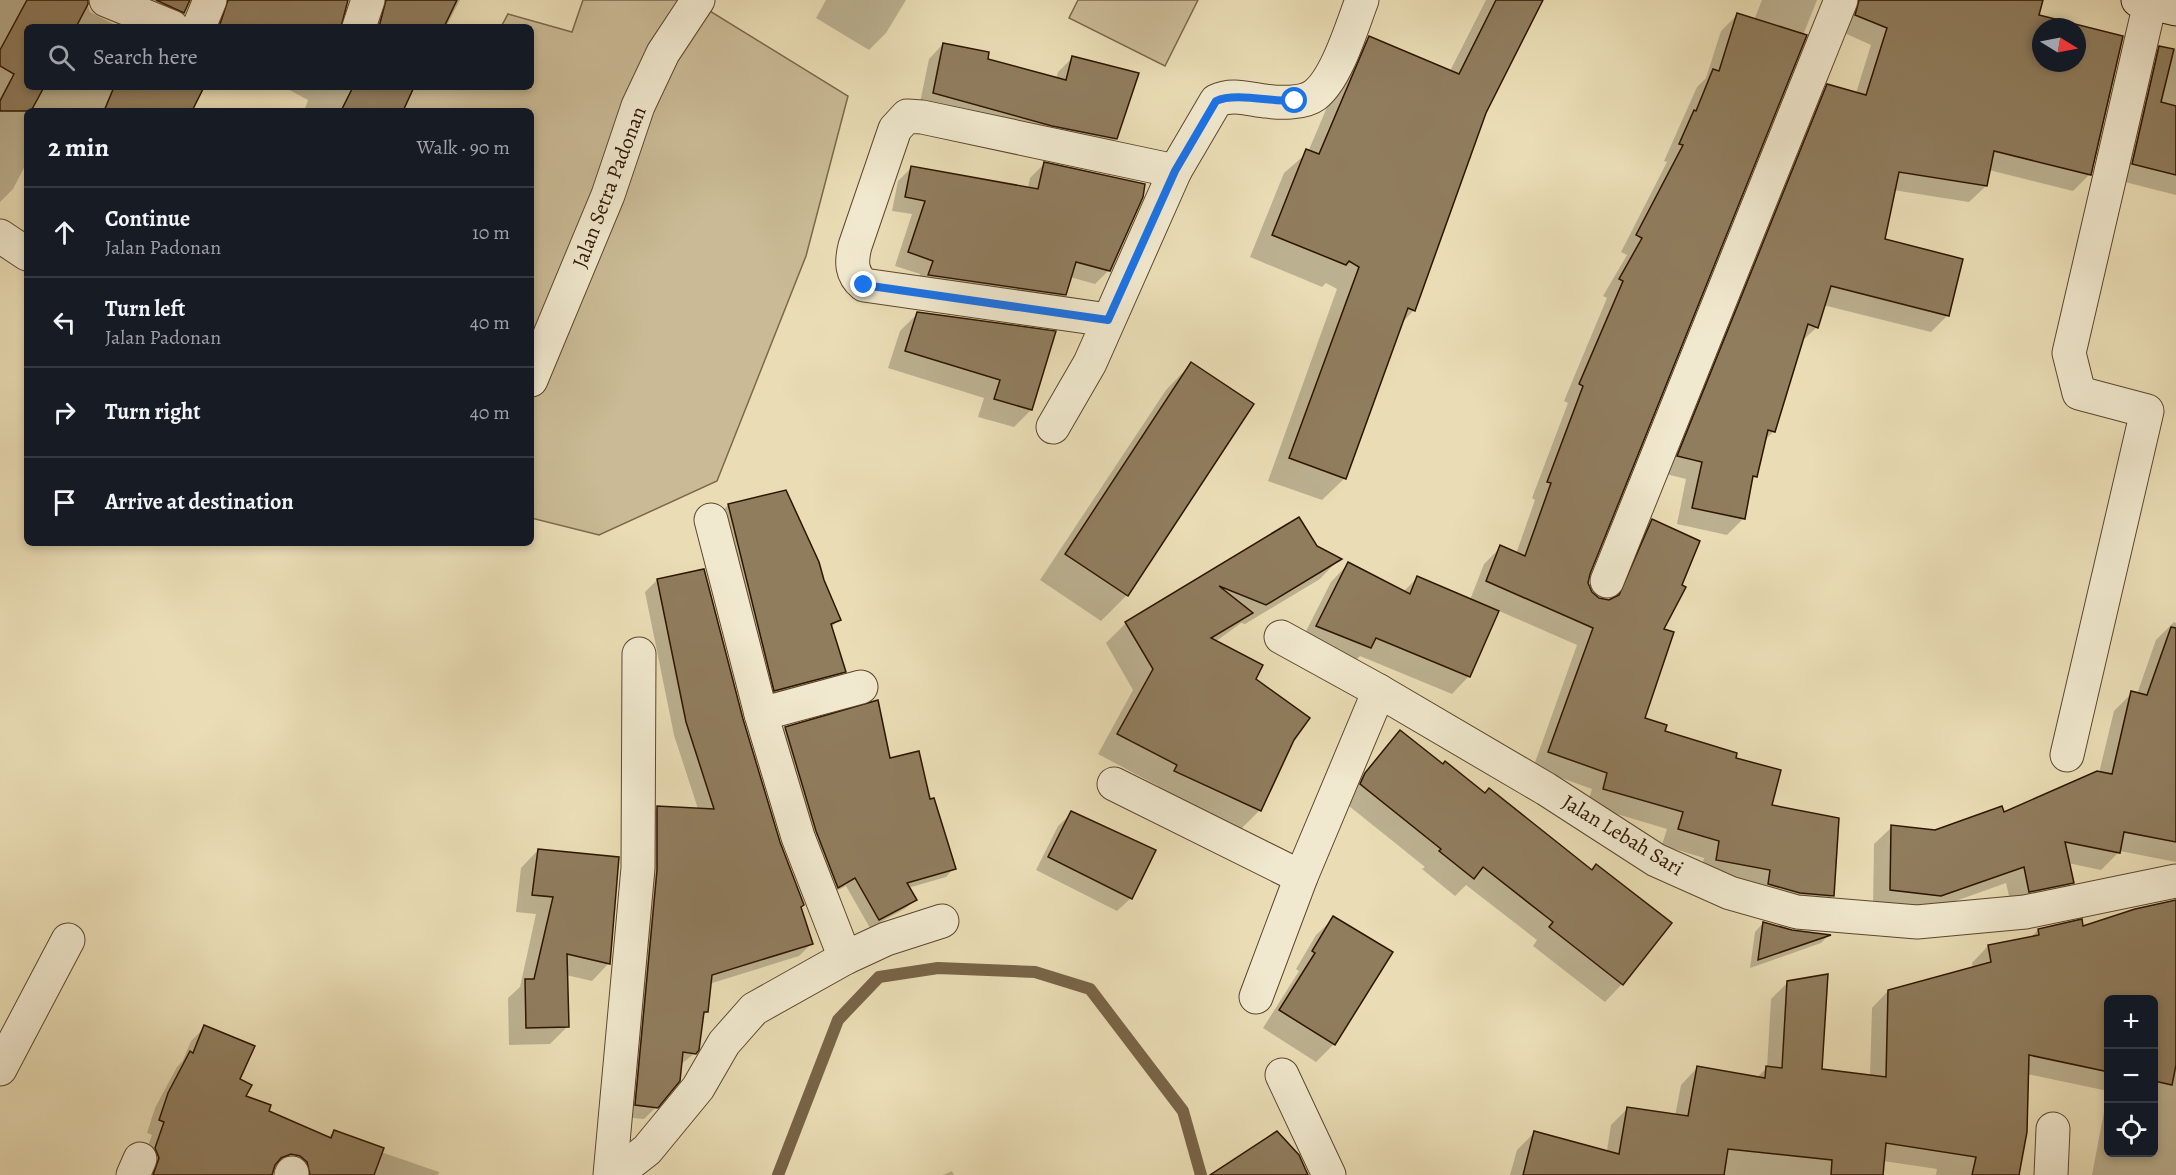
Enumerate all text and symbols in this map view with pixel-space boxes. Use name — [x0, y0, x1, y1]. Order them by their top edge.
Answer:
north arrow — [2032, 18, 2086, 72]
search box — [24, 24, 534, 90]
icon: search — [45, 41, 78, 74]
text: Search here — [93, 42, 198, 72]
route start — [1281, 87, 1307, 113]
street label: Jalan Setra Padonan — [565, 102, 653, 272]
text: 2 min — [48, 130, 109, 165]
text: Walk · 90 m — [417, 134, 510, 161]
text: Continue — [105, 204, 190, 234]
icon: ahead — [48, 216, 81, 249]
text: 10 m — [472, 219, 510, 246]
text: Jalan Padonan — [105, 234, 221, 261]
route end — [850, 271, 876, 297]
text: Turn left — [105, 294, 185, 324]
icon: left — [48, 306, 81, 339]
text: 40 m — [470, 309, 510, 336]
text: Jalan Padonan — [105, 324, 221, 351]
icon: right — [48, 396, 81, 429]
text: Turn right — [105, 397, 201, 427]
text: 40 m — [470, 399, 510, 426]
icon: arrive — [48, 486, 81, 519]
text: Arrive at destination — [105, 487, 294, 517]
street label: Jalan Lebah Sari — [1557, 788, 1689, 882]
map controls — [2104, 995, 2158, 1157]
button: + — [2104, 995, 2158, 1049]
button: − — [2104, 1049, 2158, 1103]
button: locate — [2104, 1103, 2158, 1157]

